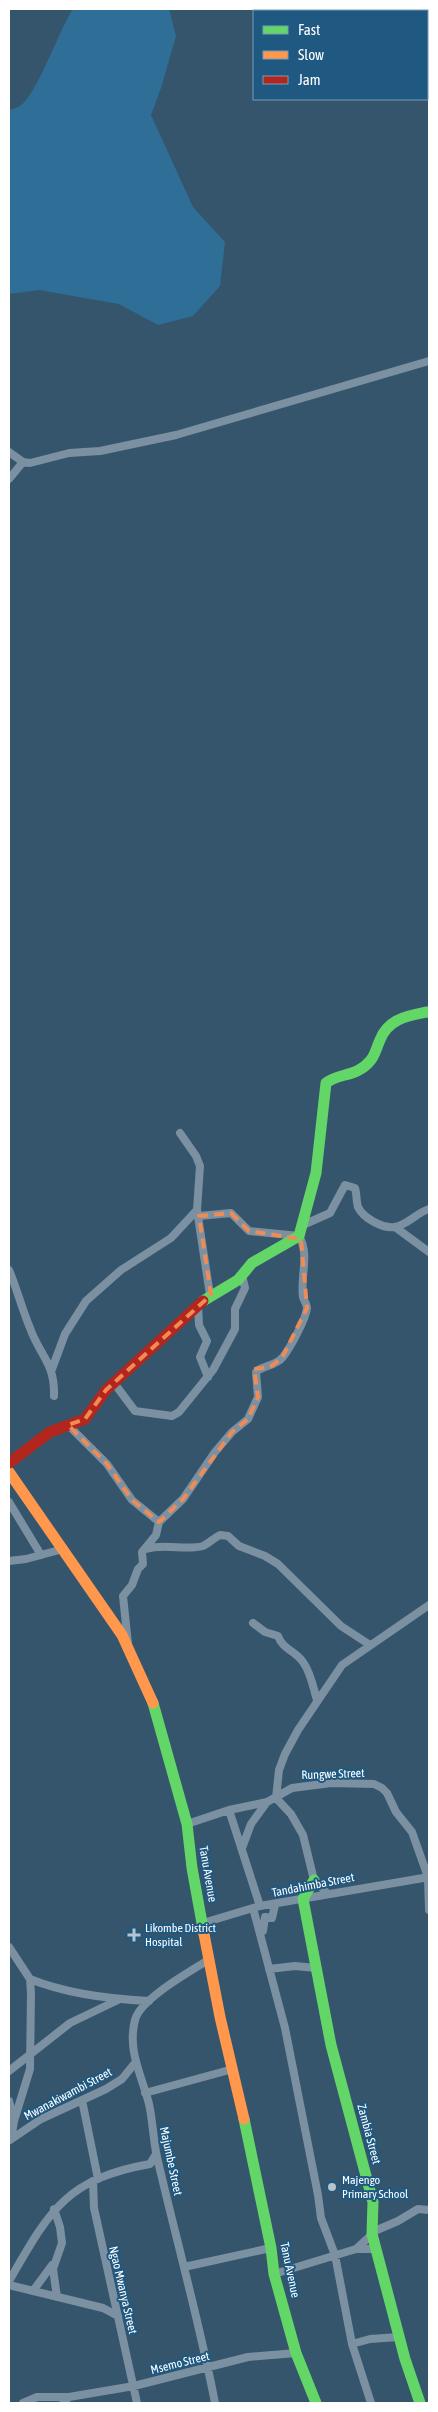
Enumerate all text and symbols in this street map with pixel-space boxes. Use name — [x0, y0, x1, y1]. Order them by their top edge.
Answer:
legend — [253, 10, 428, 100]
text: Fast — [298, 21, 320, 38]
text: Slow — [298, 46, 324, 63]
text: Jam — [298, 71, 321, 88]
street label: Rungwe Street — [301, 1766, 365, 1782]
street label: Tanu Avenue — [196, 1845, 220, 1903]
street label: Tandahimba Street — [271, 1870, 356, 1900]
place label: Likombe District Hospital — [145, 1921, 216, 1949]
marker: Likombe District Hospital — [127, 1928, 141, 1942]
street label: Mwanakiwambi Street — [22, 2065, 115, 2123]
street label: Zambia Street — [354, 2102, 384, 2166]
street label: Majumbe Street — [157, 2125, 185, 2197]
place label: Majengo Primary School — [342, 2173, 409, 2201]
marker: Majengo Primary School — [326, 2181, 338, 2193]
street label: Tanu Avenue — [277, 2241, 303, 2299]
street label: Ngao Mwanya Street — [106, 2245, 140, 2336]
street label: Msemo Street — [149, 2349, 211, 2377]

